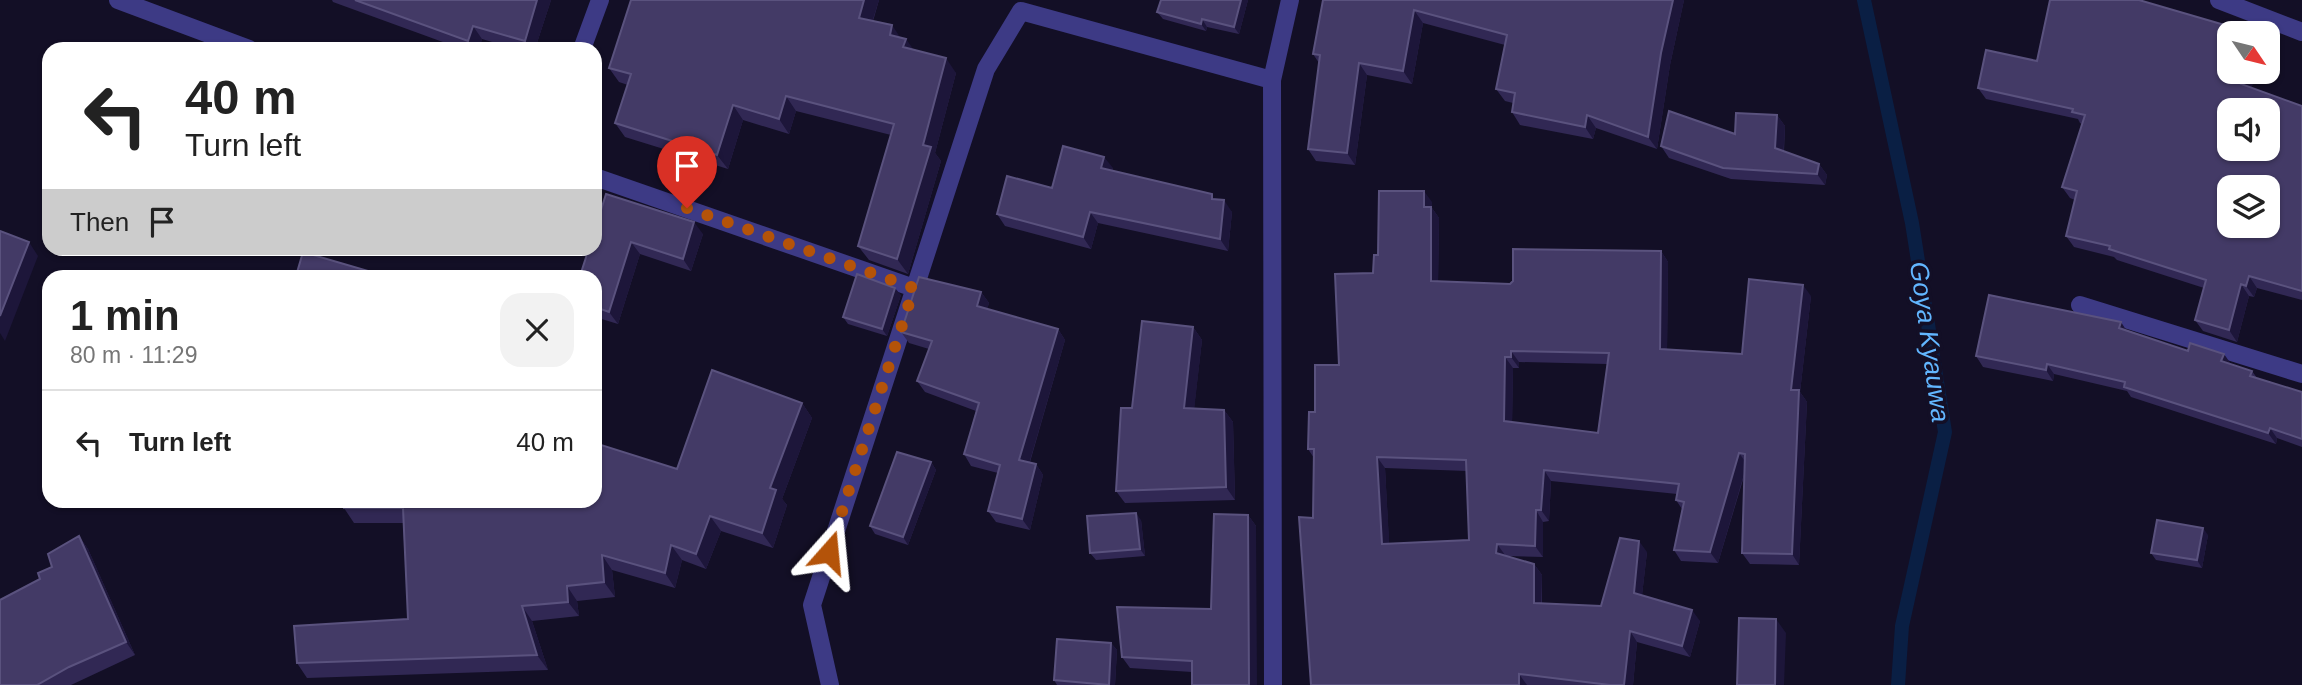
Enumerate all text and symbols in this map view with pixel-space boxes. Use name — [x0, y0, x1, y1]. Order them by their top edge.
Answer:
north arrow — [2217, 21, 2280, 84]
map controls — [2217, 21, 2280, 238]
icon: left — [70, 70, 161, 161]
text: 40 m — [185, 70, 297, 124]
button: sound — [2217, 98, 2280, 161]
text: Turn left — [185, 127, 301, 163]
pin — [657, 136, 717, 208]
icon: arrive — [668, 147, 706, 185]
button: layers — [2217, 175, 2280, 238]
icon: arrive — [143, 203, 181, 241]
text: Then — [70, 207, 129, 237]
water label: Goya Kyauwa — [1904, 260, 1956, 424]
text: 1 min — [70, 292, 180, 339]
button: close — [500, 293, 574, 367]
text: 80 m · 11:29 — [70, 342, 197, 368]
icon: left — [70, 424, 108, 462]
text: Turn left — [129, 427, 231, 457]
text: 40 m — [516, 427, 574, 457]
position arrow — [792, 515, 866, 589]

